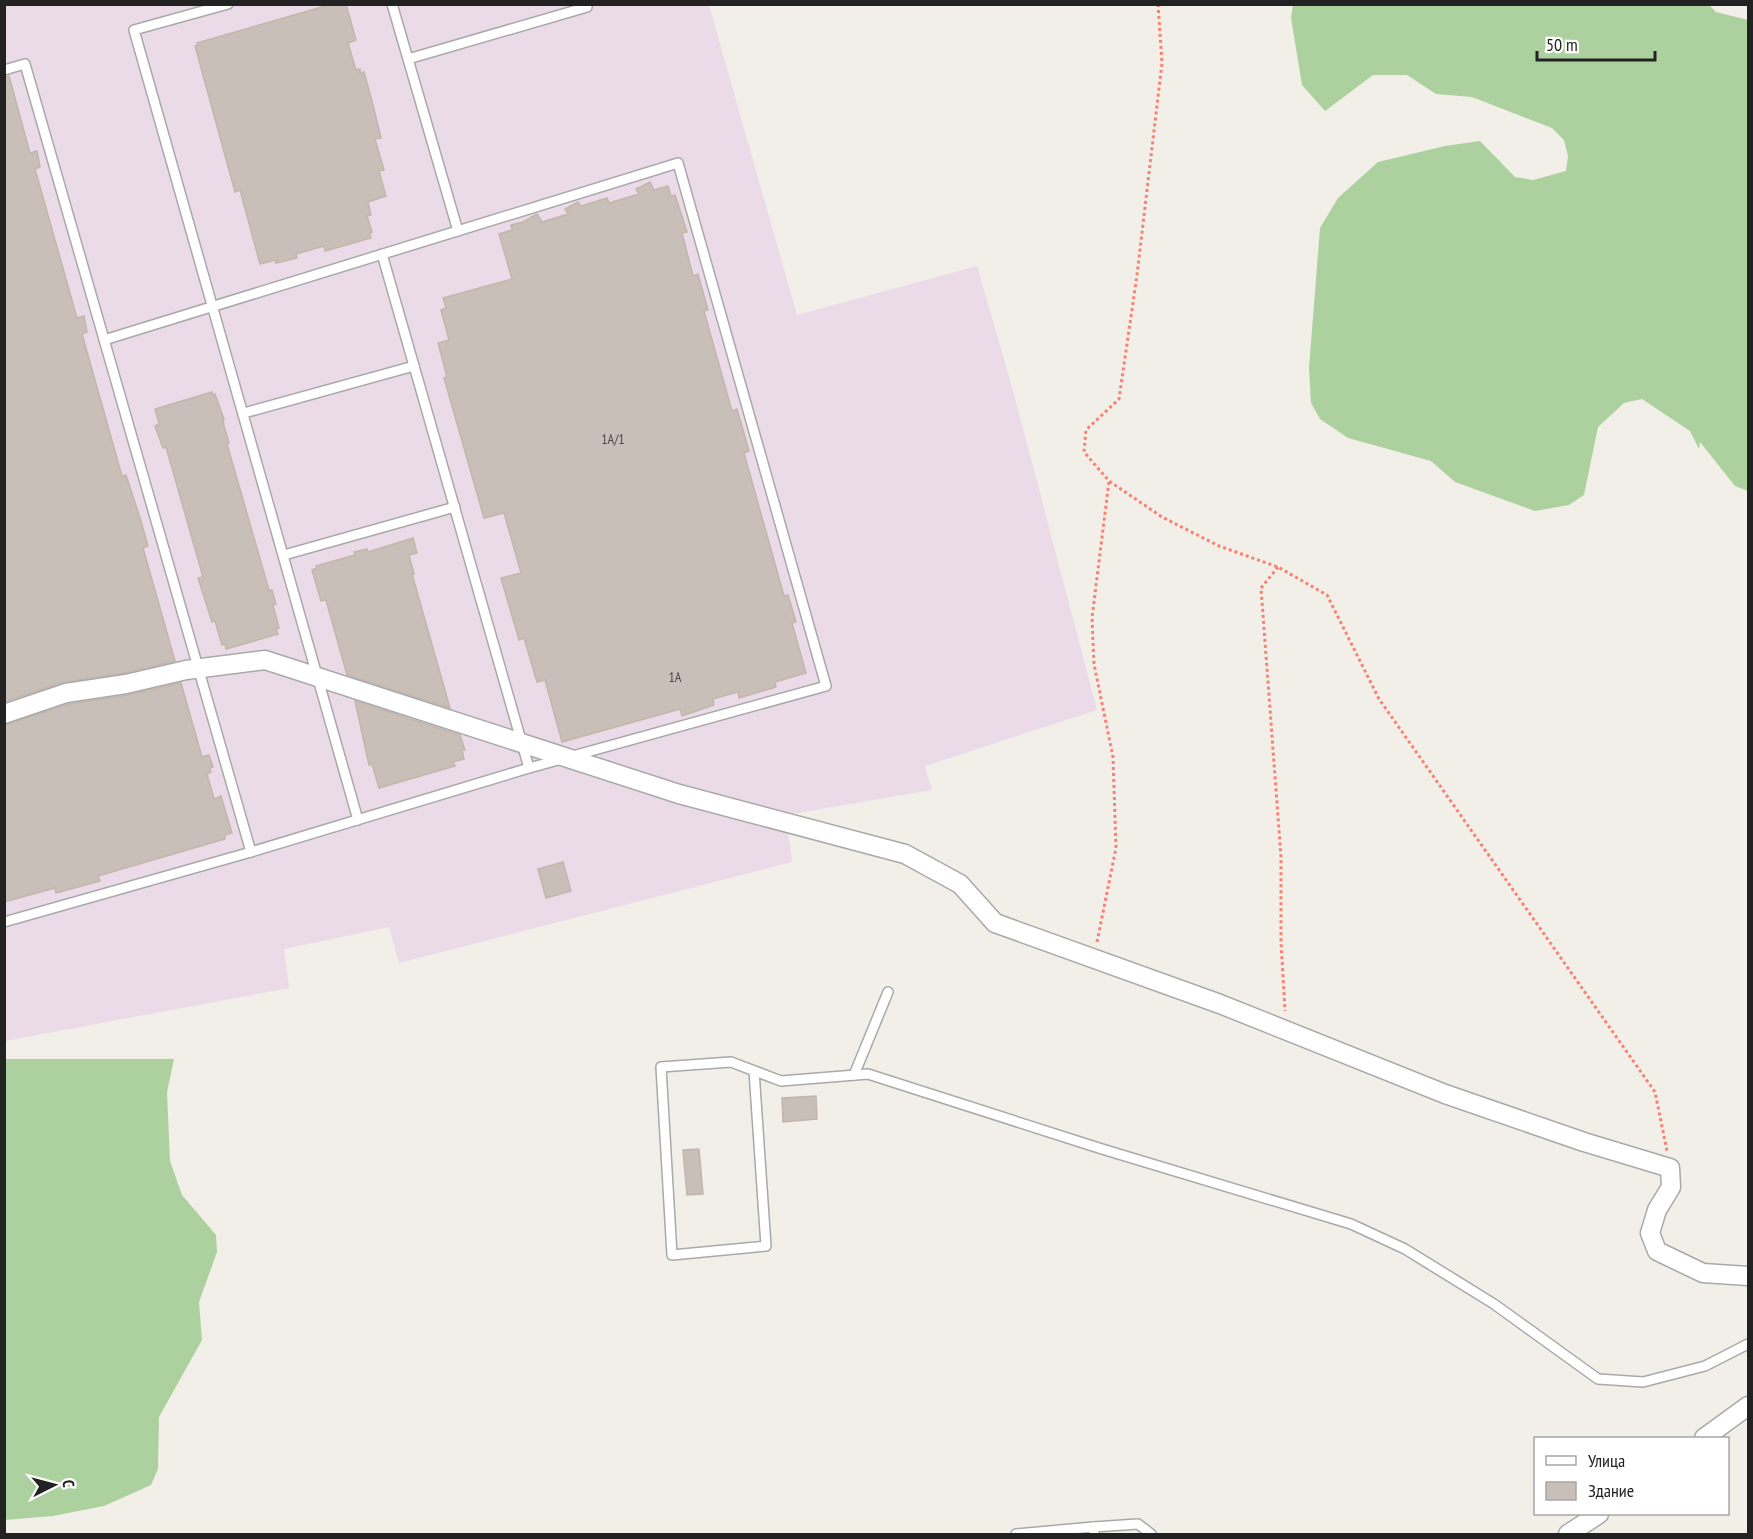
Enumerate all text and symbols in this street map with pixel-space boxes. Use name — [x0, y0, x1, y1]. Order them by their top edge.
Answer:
scale bar — [1537, 24, 1656, 62]
text: 50 m — [1546, 33, 1578, 56]
house number: 1А/1 — [601, 430, 625, 448]
house number: 1А — [669, 668, 682, 686]
legend — [1534, 1437, 1729, 1515]
text: Улица — [1588, 1449, 1625, 1472]
north arrow — [24, 1455, 84, 1515]
text: С — [59, 1479, 79, 1489]
text: Здание — [1588, 1479, 1634, 1502]

